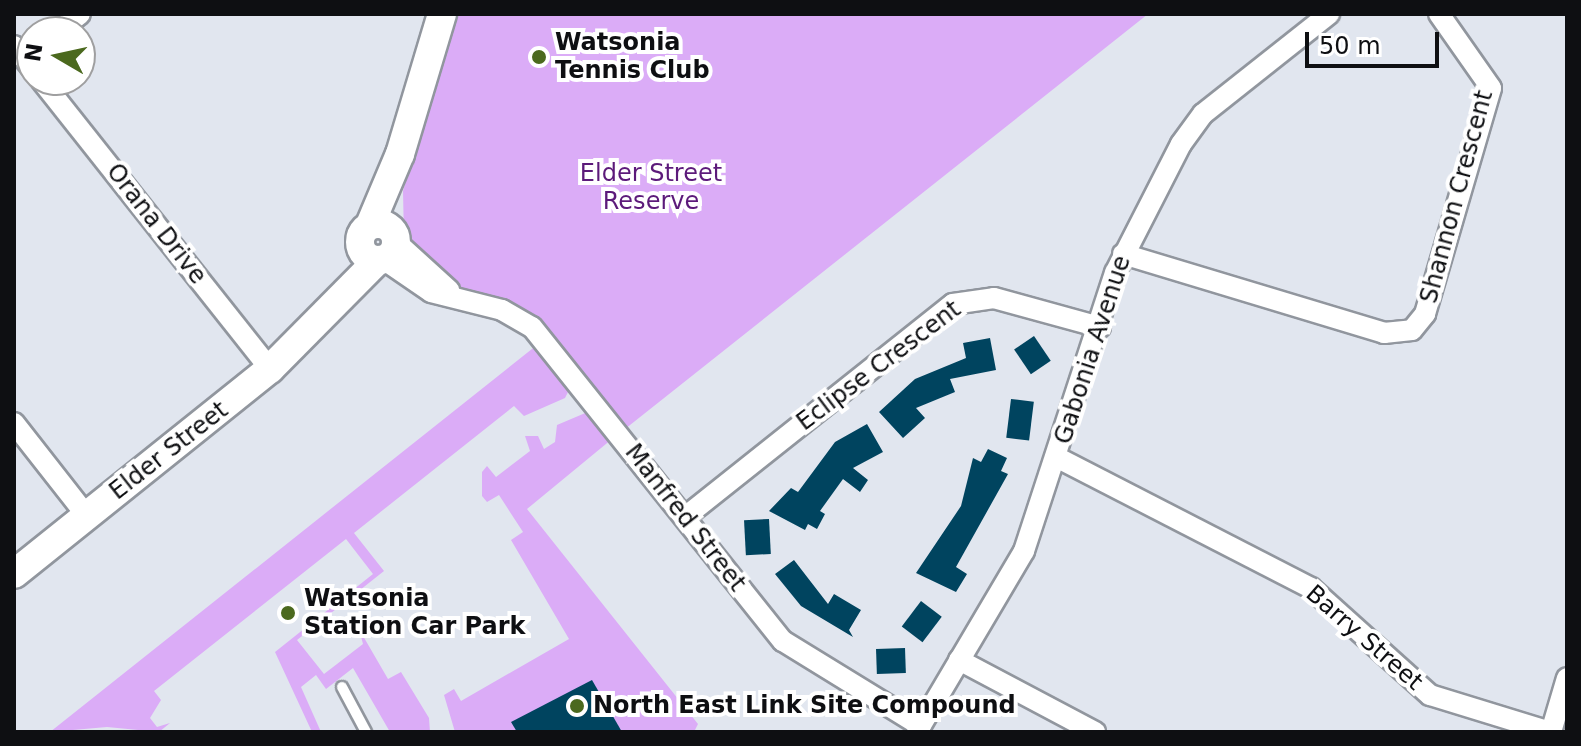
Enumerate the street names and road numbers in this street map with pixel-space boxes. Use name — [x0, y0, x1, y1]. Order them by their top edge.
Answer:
street label: Shannon Crescent — [1415, 87, 1499, 307]
street label: Orana Drive — [100, 158, 212, 290]
street label: Gabonia Avenue — [1049, 252, 1137, 448]
street label: Eclipse Crescent — [791, 295, 967, 437]
street label: Elder Street — [104, 396, 234, 506]
street label: Manfred Street — [619, 439, 751, 597]
street label: Barry Street — [1300, 579, 1428, 697]

